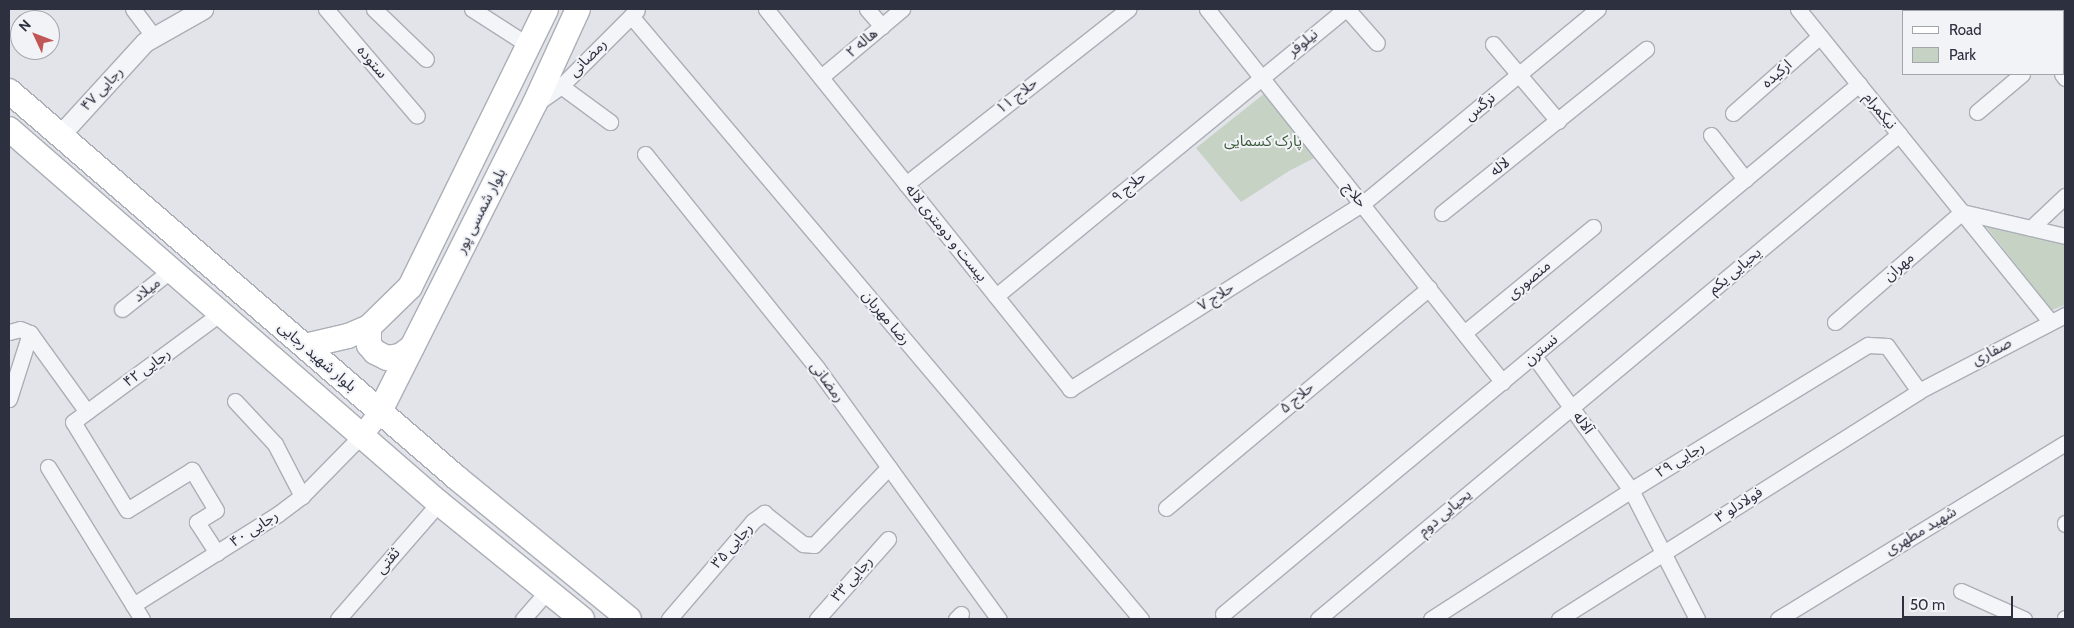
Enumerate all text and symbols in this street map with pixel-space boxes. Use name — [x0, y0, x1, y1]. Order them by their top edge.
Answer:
north arrow — [10, 10, 60, 60]
legend — [1902, 10, 2064, 75]
text: N — [15, 16, 35, 35]
text: Road — [1949, 21, 1982, 39]
street label: هاله ۲ — [842, 24, 882, 62]
street label: نیلوفر — [1284, 25, 1322, 61]
street label: رمضانی — [565, 35, 611, 81]
street label: ستوده — [353, 42, 391, 82]
text: Park — [1949, 46, 1976, 64]
street label: ارکیده — [1758, 56, 1796, 92]
street label: رجایی ۴۷ — [77, 63, 127, 115]
street label: حلاج ۱۱ — [993, 74, 1041, 118]
street label: نرگس — [1461, 89, 1499, 125]
street label: نیکمرام — [1860, 89, 1900, 133]
park label: پارک کسمایی — [1224, 133, 1302, 151]
street label: لاله — [1487, 154, 1513, 180]
street label: بلوار شمسی پور — [452, 166, 510, 256]
street label: حلاج ۹ — [1108, 167, 1150, 207]
street label: حلاج — [1339, 179, 1371, 211]
street label: بیست و دومتری لاله — [901, 181, 991, 285]
street label: یحیایی یکم — [1705, 244, 1765, 298]
street label: مهران — [1880, 249, 1918, 285]
street label: منصوری — [1504, 257, 1554, 303]
street label: میلاد — [130, 274, 164, 306]
street label: حلاج ۷ — [1195, 279, 1237, 315]
street label: رضا مهربان — [858, 287, 914, 349]
street label: بلوار شهید رجایی — [274, 318, 360, 396]
street label: نسترن — [1520, 331, 1562, 369]
street label: صفاری — [1969, 334, 2015, 370]
street label: رجایی ۴۲ — [120, 345, 174, 391]
street label: رمضانی — [806, 358, 848, 406]
street label: حلاج ۵ — [1276, 378, 1318, 418]
street label: آلاله — [1569, 408, 1597, 438]
street label: رجایی ۲۹ — [1652, 438, 1708, 482]
street label: فولادلو ۳ — [1712, 483, 1766, 527]
street label: یحیایی دوم — [1415, 486, 1475, 540]
street label: شهید مطهری — [1882, 503, 1960, 559]
street label: رجایی ۴۰ — [226, 507, 282, 551]
street label: رجایی ۳۵ — [707, 520, 757, 572]
street label: ثقتی — [372, 544, 404, 578]
street label: رجایی ۳۳ — [827, 553, 877, 605]
scale bar — [1904, 586, 2015, 618]
text: 50 m — [1910, 596, 1945, 614]

